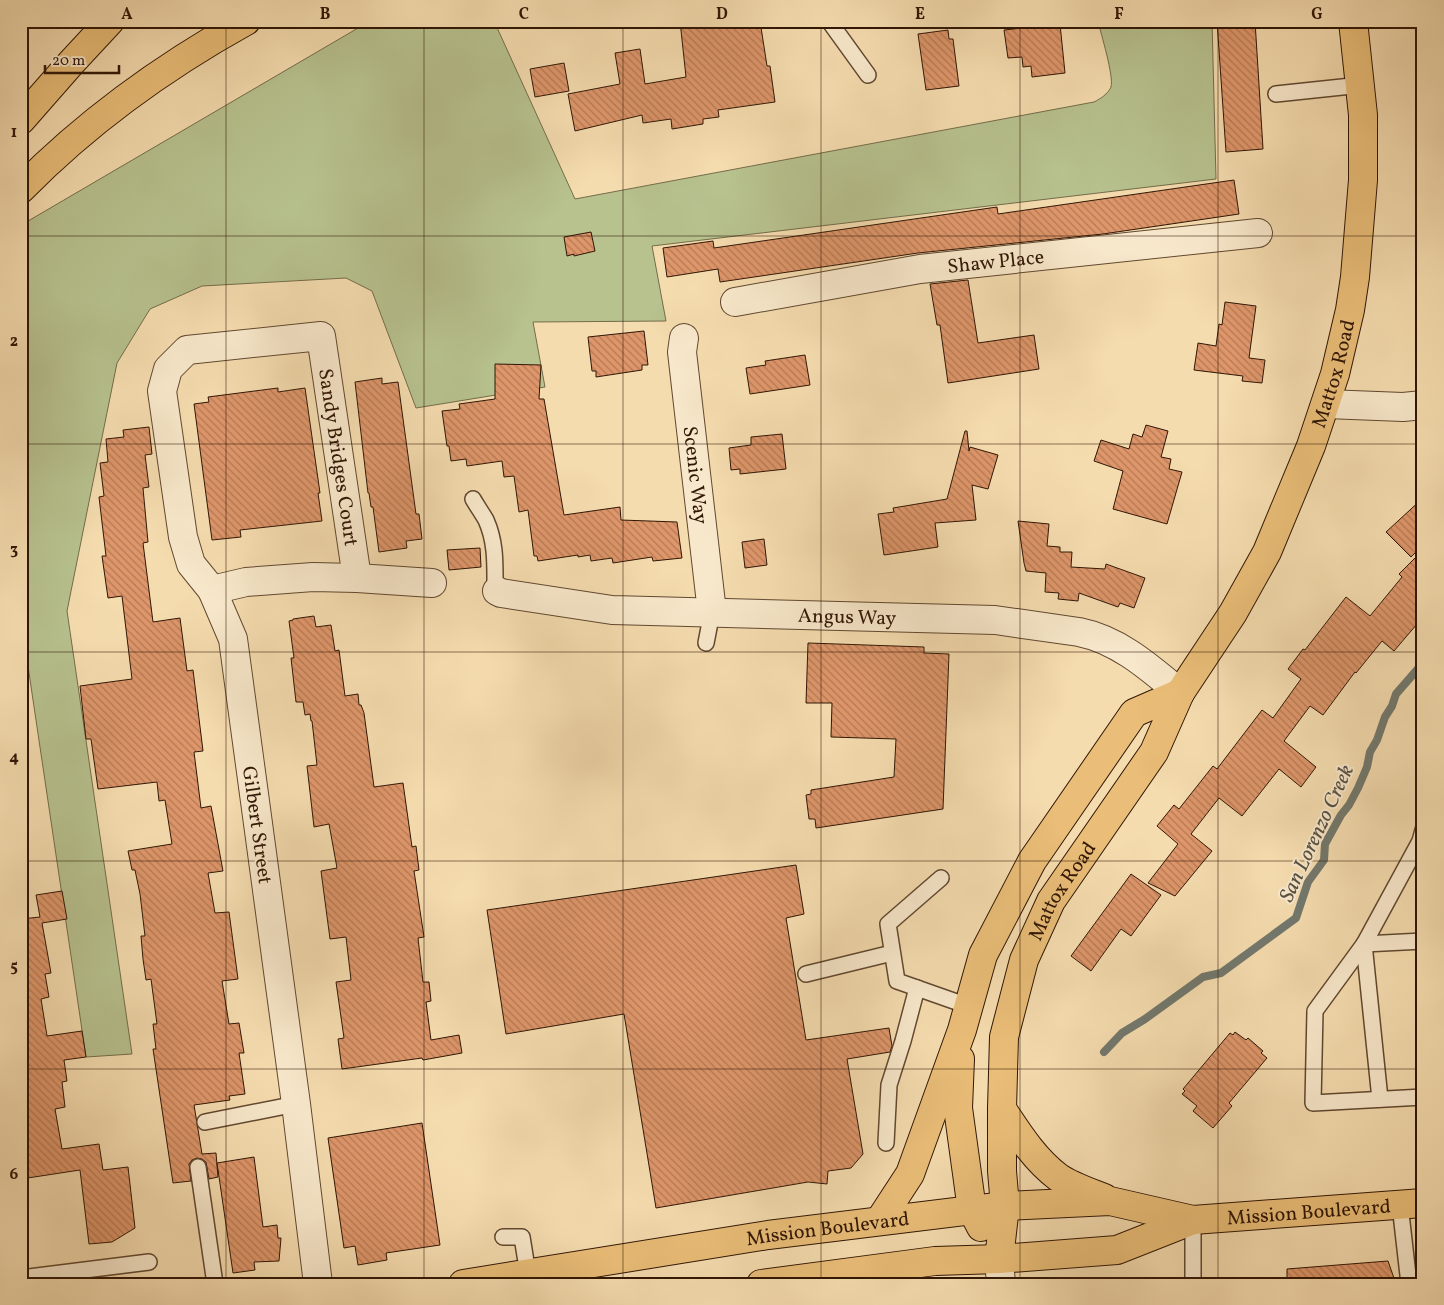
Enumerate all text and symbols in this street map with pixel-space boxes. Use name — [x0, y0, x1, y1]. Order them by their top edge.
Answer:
text: A — [121, 4, 133, 26]
text: B — [320, 4, 331, 26]
text: C — [519, 4, 529, 26]
text: D — [716, 4, 728, 26]
text: E — [915, 4, 925, 26]
text: F — [1114, 4, 1124, 26]
text: G — [1311, 4, 1323, 26]
scale bar — [45, 42, 119, 74]
text: 20 m — [52, 51, 85, 72]
text: 1 — [11, 122, 17, 144]
street label: Shaw Place — [946, 244, 1046, 282]
street label: Mattox Road — [1306, 317, 1363, 432]
text: 2 — [10, 331, 18, 353]
street label: Sandy Bridges Court — [310, 367, 364, 548]
street label: Scenic Way — [675, 425, 714, 526]
text: 3 — [10, 539, 18, 561]
street label: Angus Way — [798, 603, 897, 633]
text: 4 — [9, 747, 19, 769]
water label: San Lorenzo Creek — [1273, 760, 1362, 907]
street label: Gilbert Street — [234, 764, 278, 886]
street label: Mattox Road — [1023, 837, 1104, 946]
text: 5 — [10, 956, 18, 978]
text: 6 — [10, 1164, 19, 1186]
street label: Mission Boulevard — [1226, 1193, 1392, 1233]
street label: Mission Boulevard — [744, 1206, 911, 1254]

